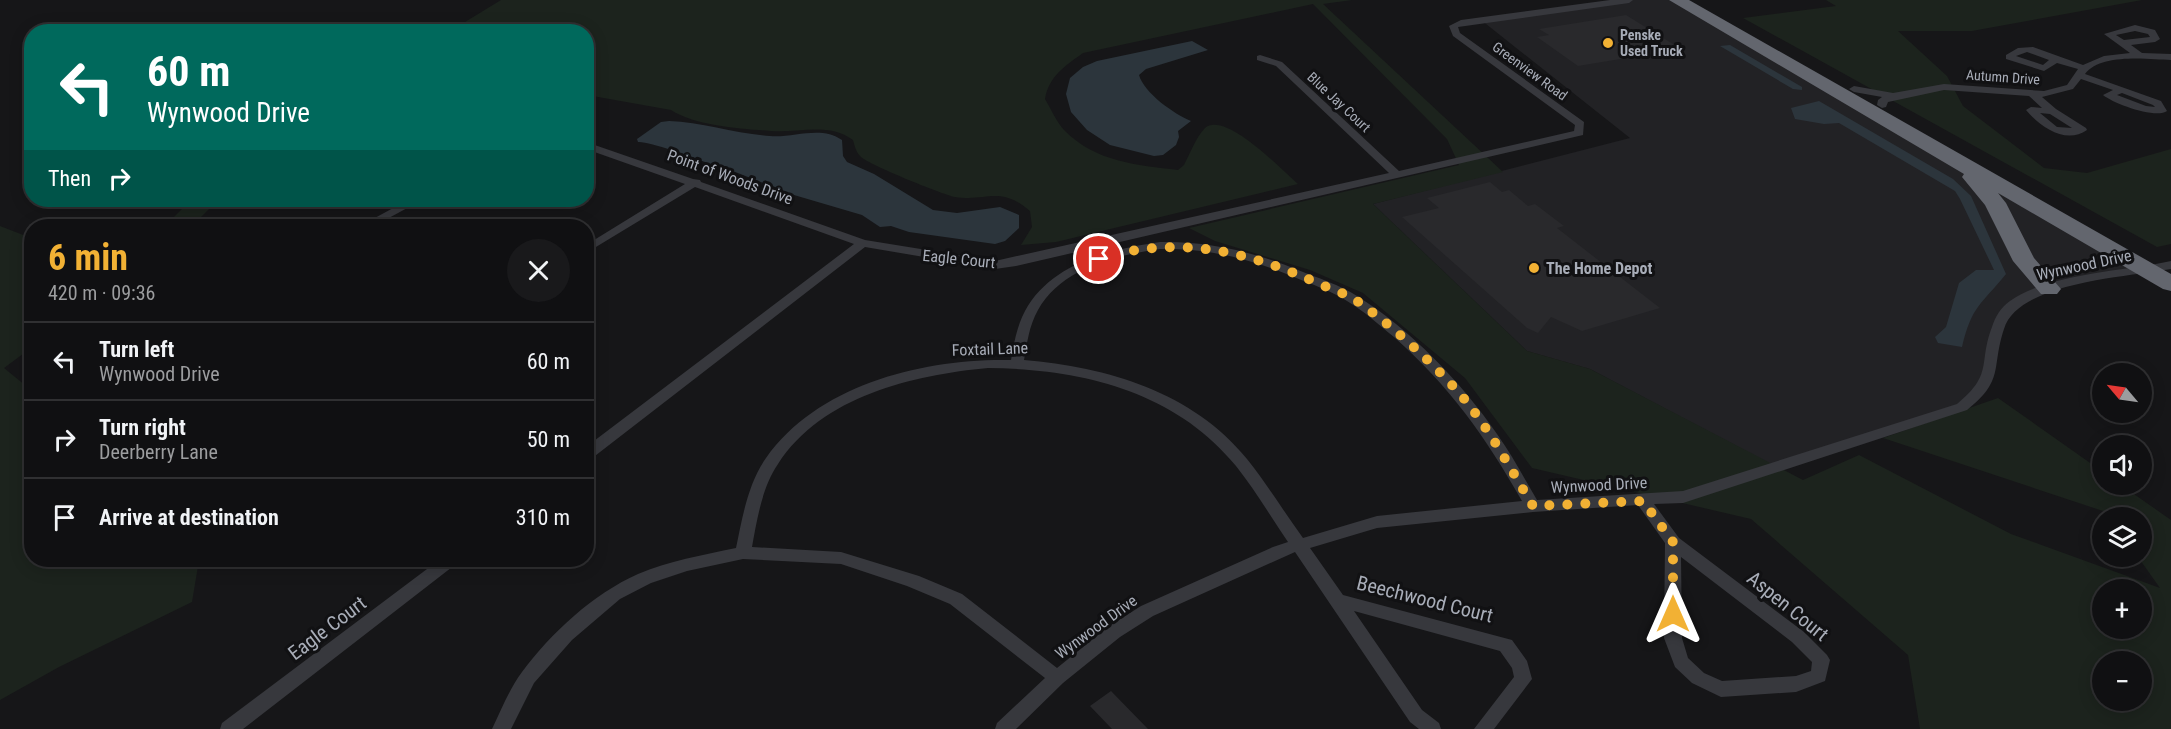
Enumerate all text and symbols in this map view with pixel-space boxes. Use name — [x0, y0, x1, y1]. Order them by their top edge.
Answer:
place label: Penske Used Truck — [1620, 27, 1683, 59]
marker: Penske Used Truck — [1601, 36, 1615, 50]
street label: Greenview Road — [1489, 39, 1571, 103]
text: 60 m — [147, 47, 230, 96]
icon: left — [48, 48, 126, 126]
street label: Autumn Drive — [1965, 66, 2041, 88]
street label: Blue Jay Court — [1304, 69, 1374, 135]
text: Wynwood Drive — [147, 97, 310, 129]
street label: Point of Woods Drive — [665, 145, 795, 209]
icon: right — [103, 162, 136, 195]
text: Then — [48, 166, 91, 191]
pin — [1073, 233, 1124, 284]
text: 6 min — [48, 237, 128, 279]
button: close — [507, 239, 570, 302]
icon: arrive — [1082, 242, 1115, 275]
street label: Eagle Court — [922, 246, 997, 272]
street label: Wynwood Drive — [2035, 246, 2133, 284]
place label: The Home Depot — [1546, 259, 1652, 278]
marker: The Home Depot — [1527, 261, 1541, 275]
text: 420 m · 09:36 — [48, 281, 155, 305]
text: Turn left — [99, 337, 174, 362]
street label: Foxtail Lane — [952, 338, 1028, 360]
icon: left — [48, 345, 81, 378]
text: 60 m — [527, 349, 570, 374]
text: Wynwood Drive — [99, 362, 220, 386]
north arrow — [2092, 363, 2152, 423]
map controls — [2092, 363, 2152, 711]
text: Turn right — [99, 415, 186, 440]
icon: right — [48, 423, 81, 456]
text: 50 m — [527, 427, 570, 452]
button: sound — [2092, 435, 2152, 495]
text: Deerberry Lane — [99, 440, 218, 464]
street label: Wynwood Drive — [1550, 473, 1648, 497]
icon: arrive — [48, 501, 81, 534]
text: Arrive at destination — [99, 505, 279, 530]
text: 310 m — [516, 505, 570, 530]
button: layers — [2092, 507, 2152, 567]
street label: Aspen Court — [1742, 566, 1834, 646]
street label: Beechwood Court — [1354, 570, 1496, 628]
button: + — [2092, 579, 2152, 639]
position arrow — [1641, 582, 1705, 646]
street label: Eagle Court — [283, 591, 371, 665]
street label: Wynwood Drive — [1051, 591, 1141, 663]
button: − — [2092, 651, 2152, 711]

